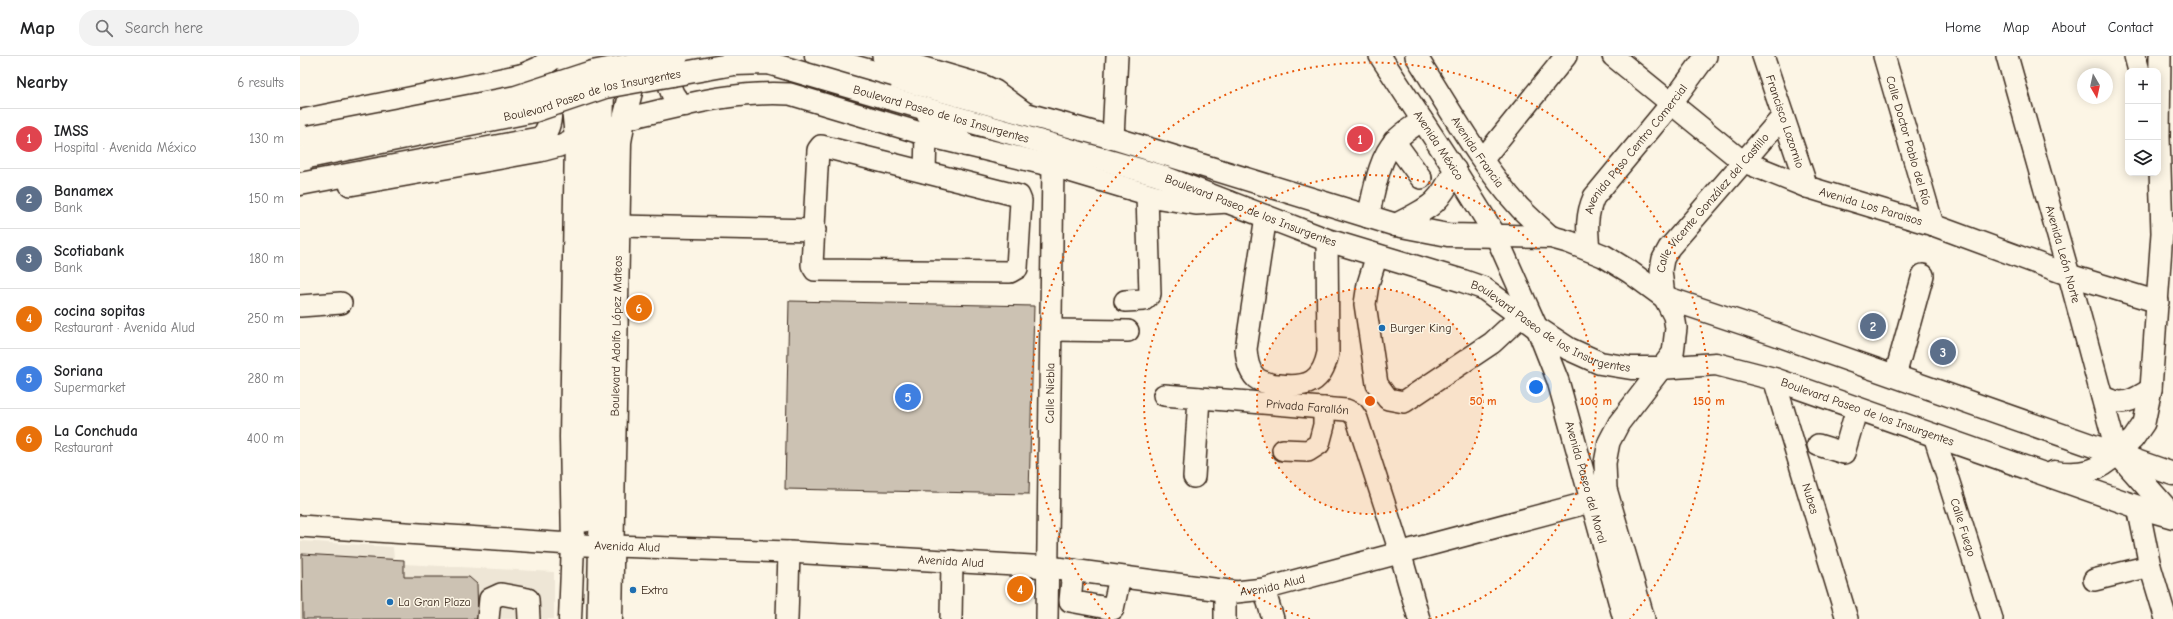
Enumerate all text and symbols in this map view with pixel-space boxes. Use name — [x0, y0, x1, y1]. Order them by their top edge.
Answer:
search box — [79, 10, 359, 46]
text: Map — [20, 17, 55, 39]
icon: search — [93, 17, 115, 39]
text: Search here — [125, 19, 203, 37]
text: Home — [1945, 19, 1981, 36]
text: Map — [2003, 19, 2029, 36]
text: About — [2051, 19, 2086, 36]
text: Contact — [2108, 19, 2153, 36]
street label: Boulevard Paseo de los Insurgentes — [502, 67, 682, 124]
north arrow — [2077, 68, 2113, 104]
map controls — [2125, 68, 2161, 176]
button: + — [2125, 68, 2161, 104]
text: Nearby — [16, 73, 67, 92]
street label: Francisco Lozornio — [1763, 73, 1807, 170]
street label: Calle Doctor Pablo del Río — [1883, 74, 1934, 207]
text: 6 results — [237, 75, 284, 90]
street label: Avenida Paso Centro Comercial — [1582, 81, 1690, 215]
street label: Boulevard Paseo de los Insurgentes — [851, 82, 1031, 146]
button: − — [2125, 104, 2161, 140]
street label: Avenida México — [1411, 108, 1467, 183]
street label: Avenida Francia — [1448, 114, 1507, 190]
text: IMSS — [54, 122, 89, 140]
pin: 1 — [1347, 124, 1373, 154]
street label: Calle Vicente González del Castillo — [1654, 130, 1772, 274]
text: 1 — [26, 131, 32, 146]
text: 130 m — [249, 131, 284, 146]
text: Hospital · Avenida México — [54, 140, 196, 155]
button: layers — [2125, 140, 2161, 176]
street label: Boulevard Paseo de los Insurgentes — [1163, 171, 1338, 249]
text: Banamex — [54, 182, 113, 200]
street label: Avenida Los Paraisos — [1818, 184, 1924, 228]
text: 2 — [26, 191, 32, 206]
text: 150 m — [249, 191, 284, 206]
text: Bank — [54, 200, 82, 215]
street label: Avenida León Norte — [2043, 204, 2083, 305]
text: Scotiabank — [54, 242, 124, 260]
text: 3 — [26, 251, 32, 266]
text: 180 m — [249, 251, 284, 266]
street label: Boulevard Adolfo López Mateos — [608, 256, 625, 417]
text: Bank — [54, 260, 82, 275]
street label: Boulevard Paseo de los Insurgentes — [1469, 277, 1631, 375]
pin: 6 — [626, 293, 652, 323]
text: cocina sopitas — [54, 302, 145, 320]
text: 4 — [26, 311, 32, 326]
text: 250 m — [247, 311, 284, 326]
pin: 2 — [1860, 311, 1886, 341]
text: Restaurant · Avenida Alud — [54, 320, 195, 335]
place label: Burger King — [1390, 321, 1452, 335]
marker: Burger King — [1377, 323, 1387, 333]
pin: 3 — [1930, 337, 1956, 367]
text: Soriana — [54, 362, 103, 380]
street label: Calle Niebla — [1043, 363, 1057, 424]
text: 5 — [26, 371, 32, 386]
text: 280 m — [247, 371, 284, 386]
street label: Boulevard Paseo de los Insurgentes — [1779, 375, 1956, 449]
your location — [1526, 377, 1546, 397]
text: Supermarket — [54, 380, 125, 395]
pin: 5 — [895, 382, 921, 412]
centre of rings — [1363, 394, 1377, 408]
text: 50 m — [1469, 394, 1497, 408]
text: 100 m — [1580, 394, 1612, 408]
text: 150 m — [1693, 394, 1725, 408]
street label: Privada Farallón — [1265, 396, 1350, 417]
street label: Avenida Paseo del Moral — [1562, 420, 1610, 545]
text: La Conchuda — [54, 422, 138, 440]
text: 6 — [26, 431, 32, 446]
text: 400 m — [247, 431, 284, 446]
text: Restaurant — [54, 440, 113, 455]
street label: Nubes — [1799, 481, 1822, 516]
street label: Calle Fuego — [1947, 496, 1979, 559]
street label: Avenida Alud — [594, 538, 661, 555]
street label: Avenida Alud — [918, 552, 984, 570]
street label: Avenida Alud — [1239, 571, 1306, 599]
pin: 4 — [1007, 574, 1033, 604]
place label: Extra — [641, 583, 668, 597]
marker: Extra — [628, 585, 638, 595]
place label: La Gran Plaza — [398, 595, 471, 609]
marker: La Gran Plaza — [385, 597, 395, 607]

